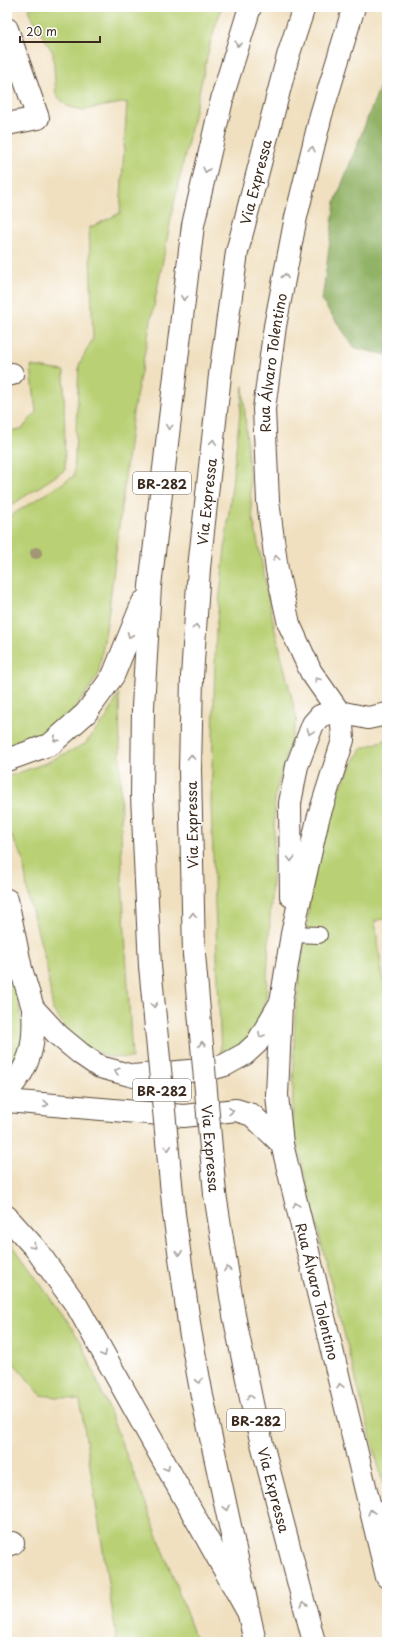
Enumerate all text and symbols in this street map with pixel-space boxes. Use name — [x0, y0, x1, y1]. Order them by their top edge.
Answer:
scale bar — [20, 18, 100, 44]
text: 20 m — [26, 22, 57, 40]
one-way arrow — [234, 41, 243, 48]
street label: Via Expressa — [234, 137, 276, 227]
one-way arrow — [308, 146, 316, 153]
one-way arrow — [202, 167, 210, 173]
one-way arrow — [280, 273, 288, 280]
street label: Rua Álvaro Tolentino — [253, 291, 292, 433]
one-way arrow — [180, 295, 189, 301]
one-way arrow — [165, 424, 174, 430]
one-way arrow — [208, 439, 217, 445]
street label: Via Expressa — [191, 457, 221, 546]
road number: BR-282 — [133, 472, 191, 494]
one-way arrow — [272, 555, 281, 561]
one-way arrow — [191, 624, 200, 630]
one-way arrow — [126, 631, 134, 638]
one-way arrow — [315, 678, 322, 685]
one-way arrow — [306, 728, 314, 735]
one-way arrow — [54, 735, 61, 742]
one-way arrow — [187, 754, 195, 760]
street label: Via Expressa — [181, 781, 203, 869]
one-way arrow — [287, 856, 295, 862]
one-way arrow — [189, 912, 198, 918]
one-way arrow — [149, 1002, 158, 1008]
one-way arrow — [259, 1031, 266, 1038]
one-way arrow — [197, 1041, 206, 1047]
one-way arrow — [113, 1067, 120, 1076]
road number: BR-282 — [133, 1079, 191, 1101]
one-way arrow — [43, 1100, 49, 1109]
street label: Via Expressa — [197, 1104, 225, 1193]
one-way arrow — [228, 1107, 234, 1115]
one-way arrow — [163, 1145, 172, 1151]
one-way arrow — [292, 1202, 300, 1208]
street label: Rua Álvaro Tolentino — [291, 1221, 345, 1362]
one-way arrow — [28, 1241, 36, 1249]
one-way arrow — [175, 1250, 184, 1256]
one-way arrow — [223, 1266, 232, 1272]
one-way arrow — [100, 1350, 107, 1358]
one-way arrow — [194, 1378, 203, 1385]
one-way arrow — [336, 1382, 345, 1389]
one-way arrow — [247, 1394, 255, 1400]
road number: BR-282 — [227, 1409, 285, 1431]
street label: Via Expressa — [253, 1445, 295, 1535]
one-way arrow — [163, 1464, 170, 1471]
one-way arrow — [222, 1505, 230, 1512]
one-way arrow — [367, 1509, 376, 1516]
one-way arrow — [300, 1601, 309, 1608]

